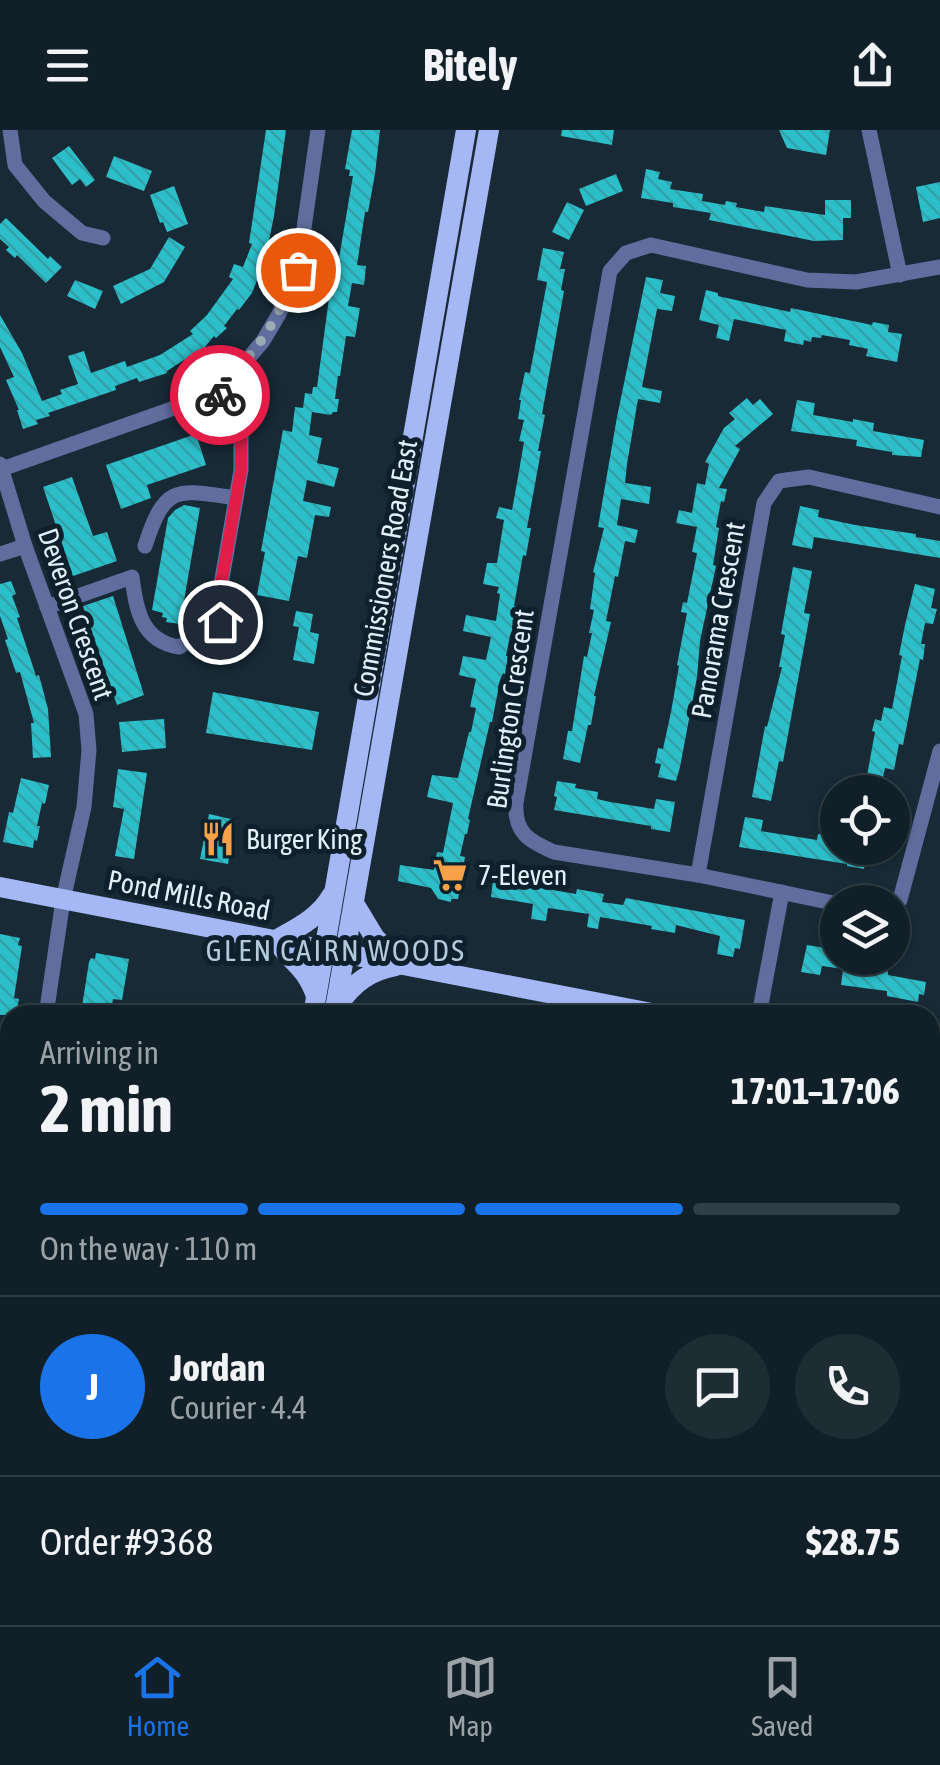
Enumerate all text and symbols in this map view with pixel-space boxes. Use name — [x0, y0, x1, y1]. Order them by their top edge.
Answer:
icon: menu — [40, 38, 95, 93]
icon: share — [845, 38, 900, 93]
text: Bitely — [423, 39, 517, 91]
pin — [256, 228, 341, 313]
icon: bag — [271, 243, 326, 298]
courier — [170, 345, 270, 445]
icon: bike — [193, 368, 248, 423]
street label: Commissioners Road East — [347, 437, 423, 699]
street label: Panorama Crescent — [685, 519, 751, 721]
street label: Deveron Crescent — [32, 524, 120, 704]
pin — [178, 580, 263, 665]
icon: home — [193, 595, 248, 650]
street label: Burlington Crescent — [480, 607, 540, 811]
map controls — [820, 775, 910, 975]
button: locate — [820, 775, 910, 865]
restaurant icon: Burger King — [199, 820, 237, 858]
place label: Burger King — [246, 823, 362, 855]
supermarket icon: 7-Eleven — [431, 856, 469, 894]
place label: 7-Eleven — [478, 859, 567, 891]
street label: Pond Mills Road — [105, 864, 273, 926]
button: layers — [820, 885, 910, 975]
district label: GLEN CAIRN WOODS — [206, 933, 466, 967]
text: Arriving in — [40, 1034, 159, 1071]
text: 17:01–17:06 — [731, 1069, 900, 1112]
text: 2 min — [40, 1071, 173, 1146]
text: On the way · 110 m — [40, 1230, 257, 1267]
button: chat — [665, 1334, 770, 1439]
button: phone — [795, 1334, 900, 1439]
text: Jordan — [170, 1346, 265, 1389]
text: J — [86, 1365, 99, 1408]
text: Courier · 4.4 — [170, 1389, 307, 1426]
text: Order #9368 — [40, 1520, 213, 1563]
text: $28.75 — [806, 1520, 900, 1563]
tab: Home — [127, 1650, 189, 1742]
tab: Map — [443, 1650, 498, 1742]
tab: Saved — [751, 1650, 813, 1742]

